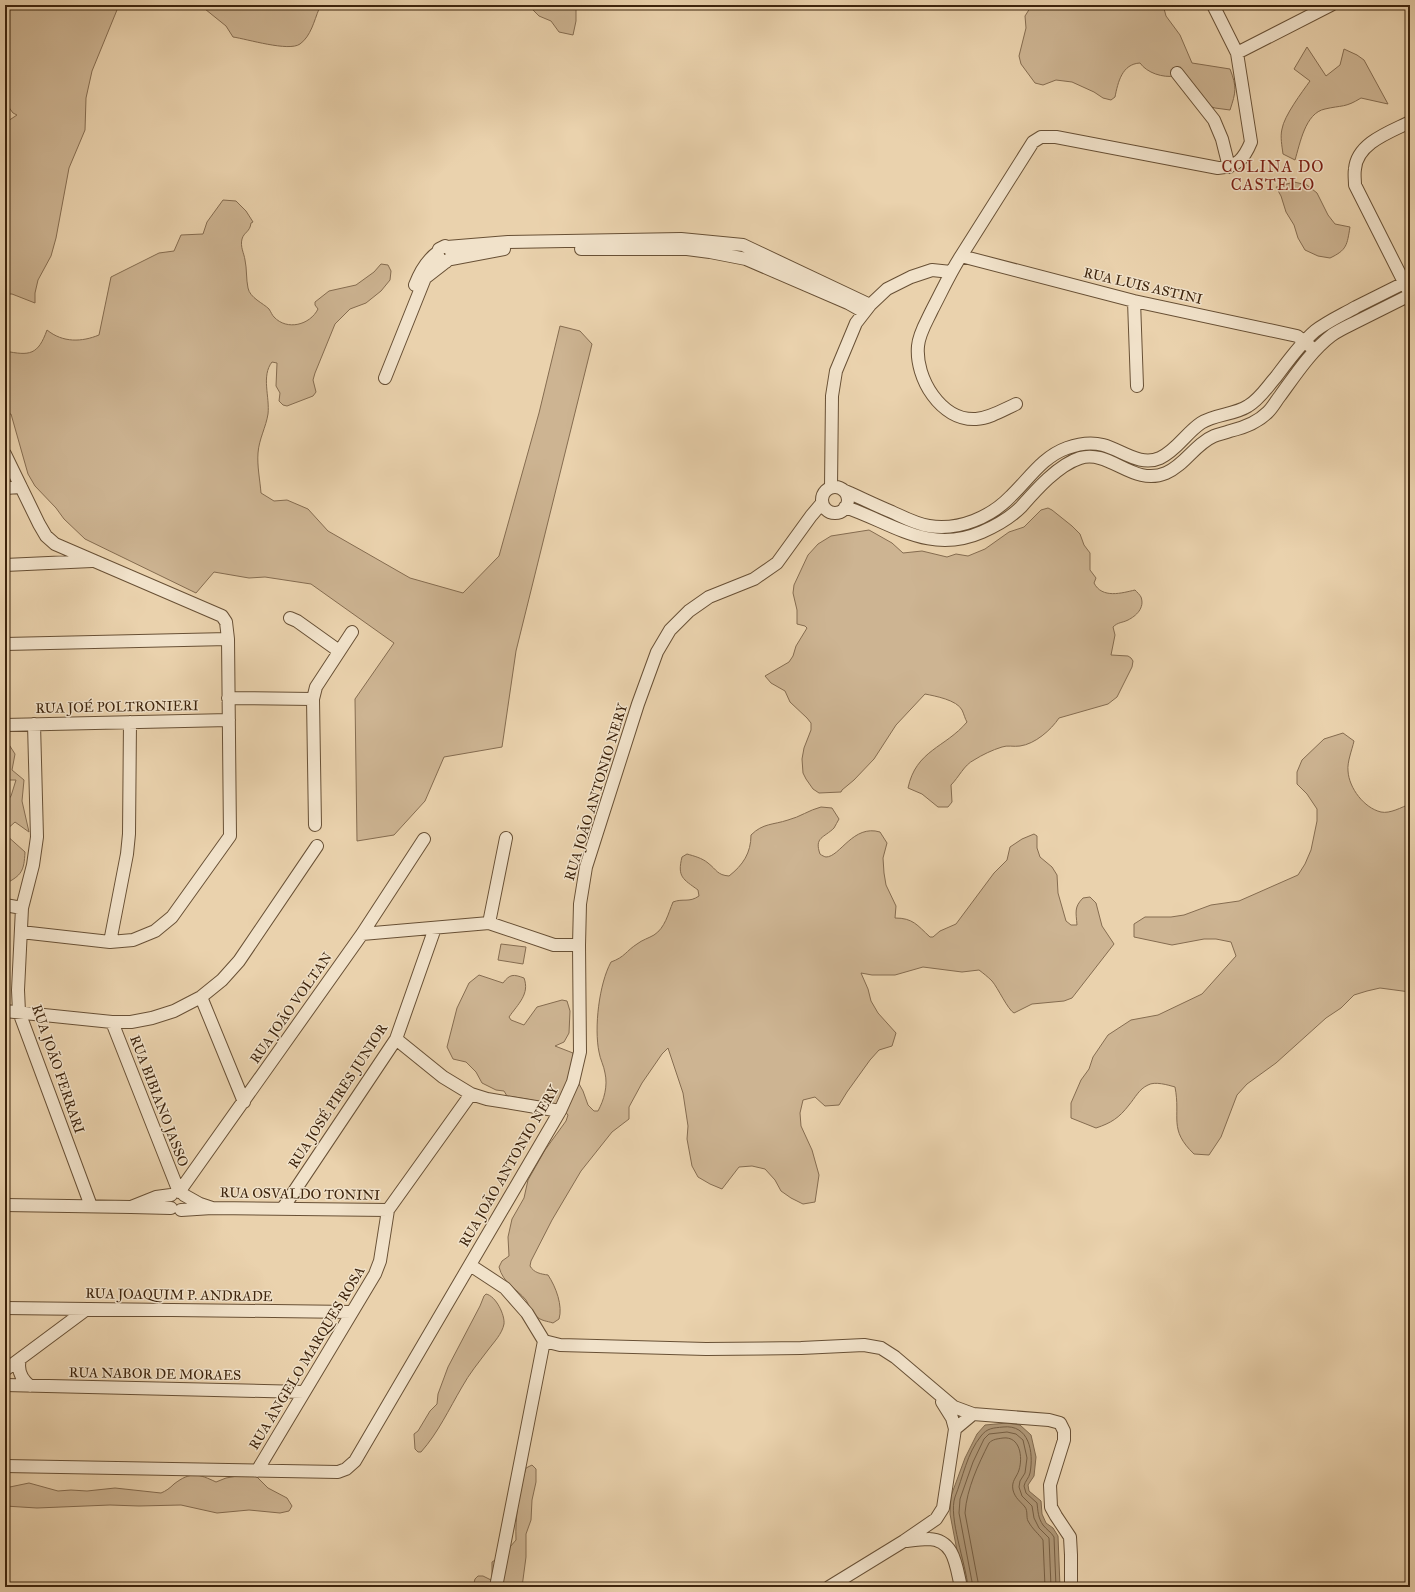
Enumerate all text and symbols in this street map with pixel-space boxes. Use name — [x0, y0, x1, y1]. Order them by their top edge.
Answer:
district label: COLINA DO CASTELO — [1221, 157, 1325, 194]
street label: RUA LUIS ASTINI — [1082, 264, 1204, 308]
street label: RUA JOÉ POLTRONIERI — [35, 695, 199, 718]
street label: RUA JOÃO ANTONIO NERY — [560, 700, 632, 883]
street label: RUA JOÃO VOLTAN — [245, 948, 337, 1067]
street label: RUA JOÃO FERRARI — [27, 1002, 89, 1136]
street label: RUA JOSÉ PIRES JUNIOR — [283, 1018, 393, 1172]
street label: RUA BIBIANO JASSO — [125, 1033, 192, 1169]
street label: RUA JOÃO ANTONIO NERY — [455, 1081, 564, 1251]
street label: RUA OSVALDO TONINI — [220, 1184, 380, 1204]
street label: RUA ÂNGELO MARQUES ROSA — [245, 1262, 369, 1453]
street label: RUA JOAQUIM P. ANDRADE — [85, 1285, 273, 1306]
street label: RUA NABOR DE MORAES — [69, 1364, 241, 1384]

